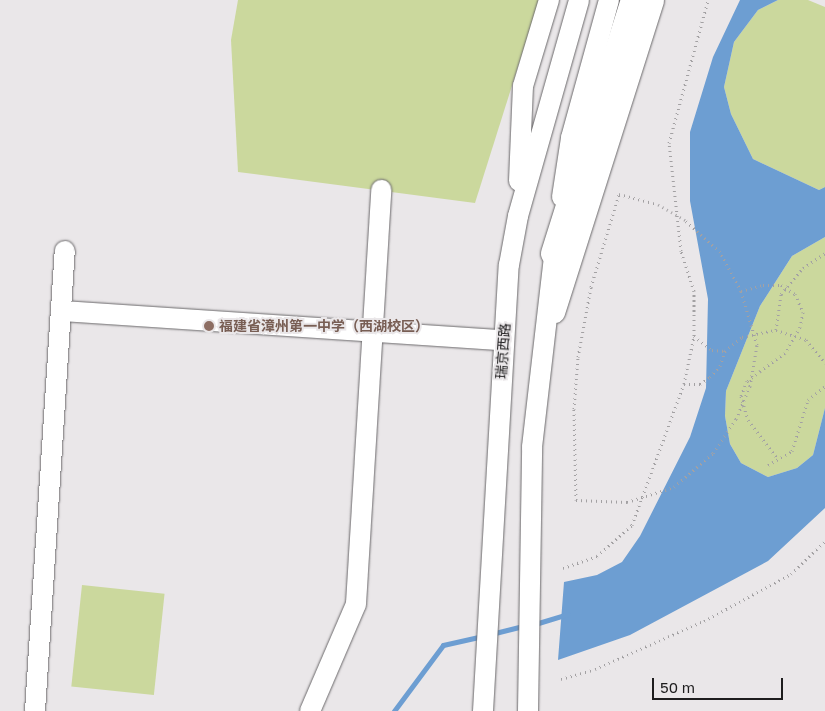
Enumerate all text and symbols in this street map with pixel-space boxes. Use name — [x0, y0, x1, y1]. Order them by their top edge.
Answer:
place label: 福建省漳州第一中学（西湖校区） — [219, 318, 429, 334]
marker: 福建省漳州第一中学（西湖校区） — [203, 320, 215, 332]
street label: 瑞京西路 — [493, 322, 513, 380]
scale bar — [655, 668, 786, 700]
text: 50 m — [660, 678, 695, 696]

